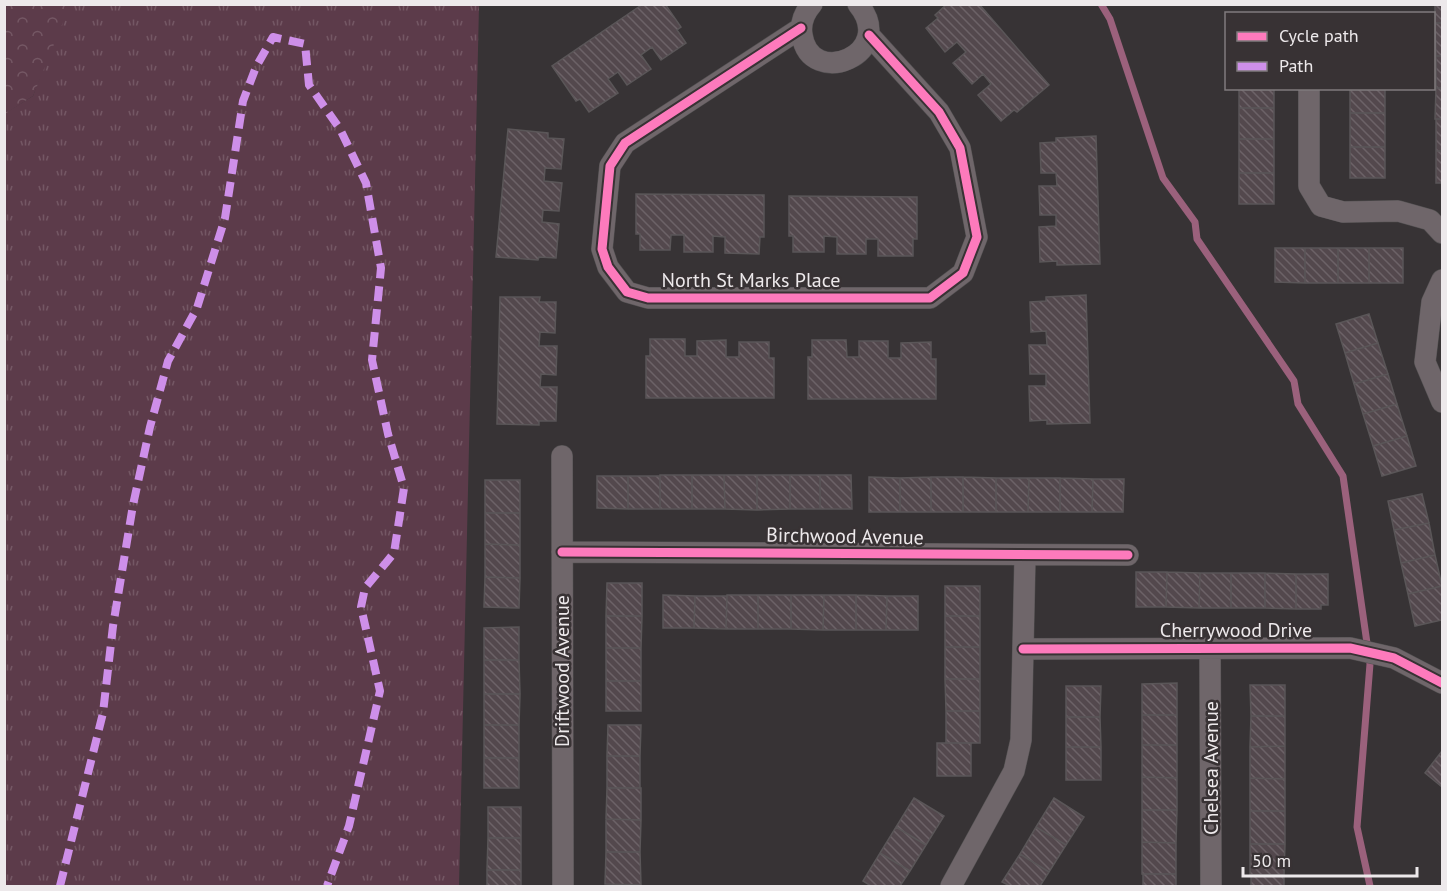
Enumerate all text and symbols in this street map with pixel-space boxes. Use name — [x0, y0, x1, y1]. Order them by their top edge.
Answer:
legend — [1225, 12, 1435, 90]
text: Cycle path — [1279, 24, 1359, 47]
text: Path — [1279, 54, 1313, 77]
street label: North St Marks Place — [662, 267, 840, 293]
street label: Birchwood Avenue — [766, 522, 924, 550]
street label: Driftwood Avenue — [549, 595, 575, 747]
street label: Cherrywood Drive — [1160, 617, 1312, 643]
street label: Chelsea Avenue — [1198, 701, 1224, 835]
scale bar — [1243, 840, 1417, 878]
text: 50 m — [1252, 849, 1291, 872]

